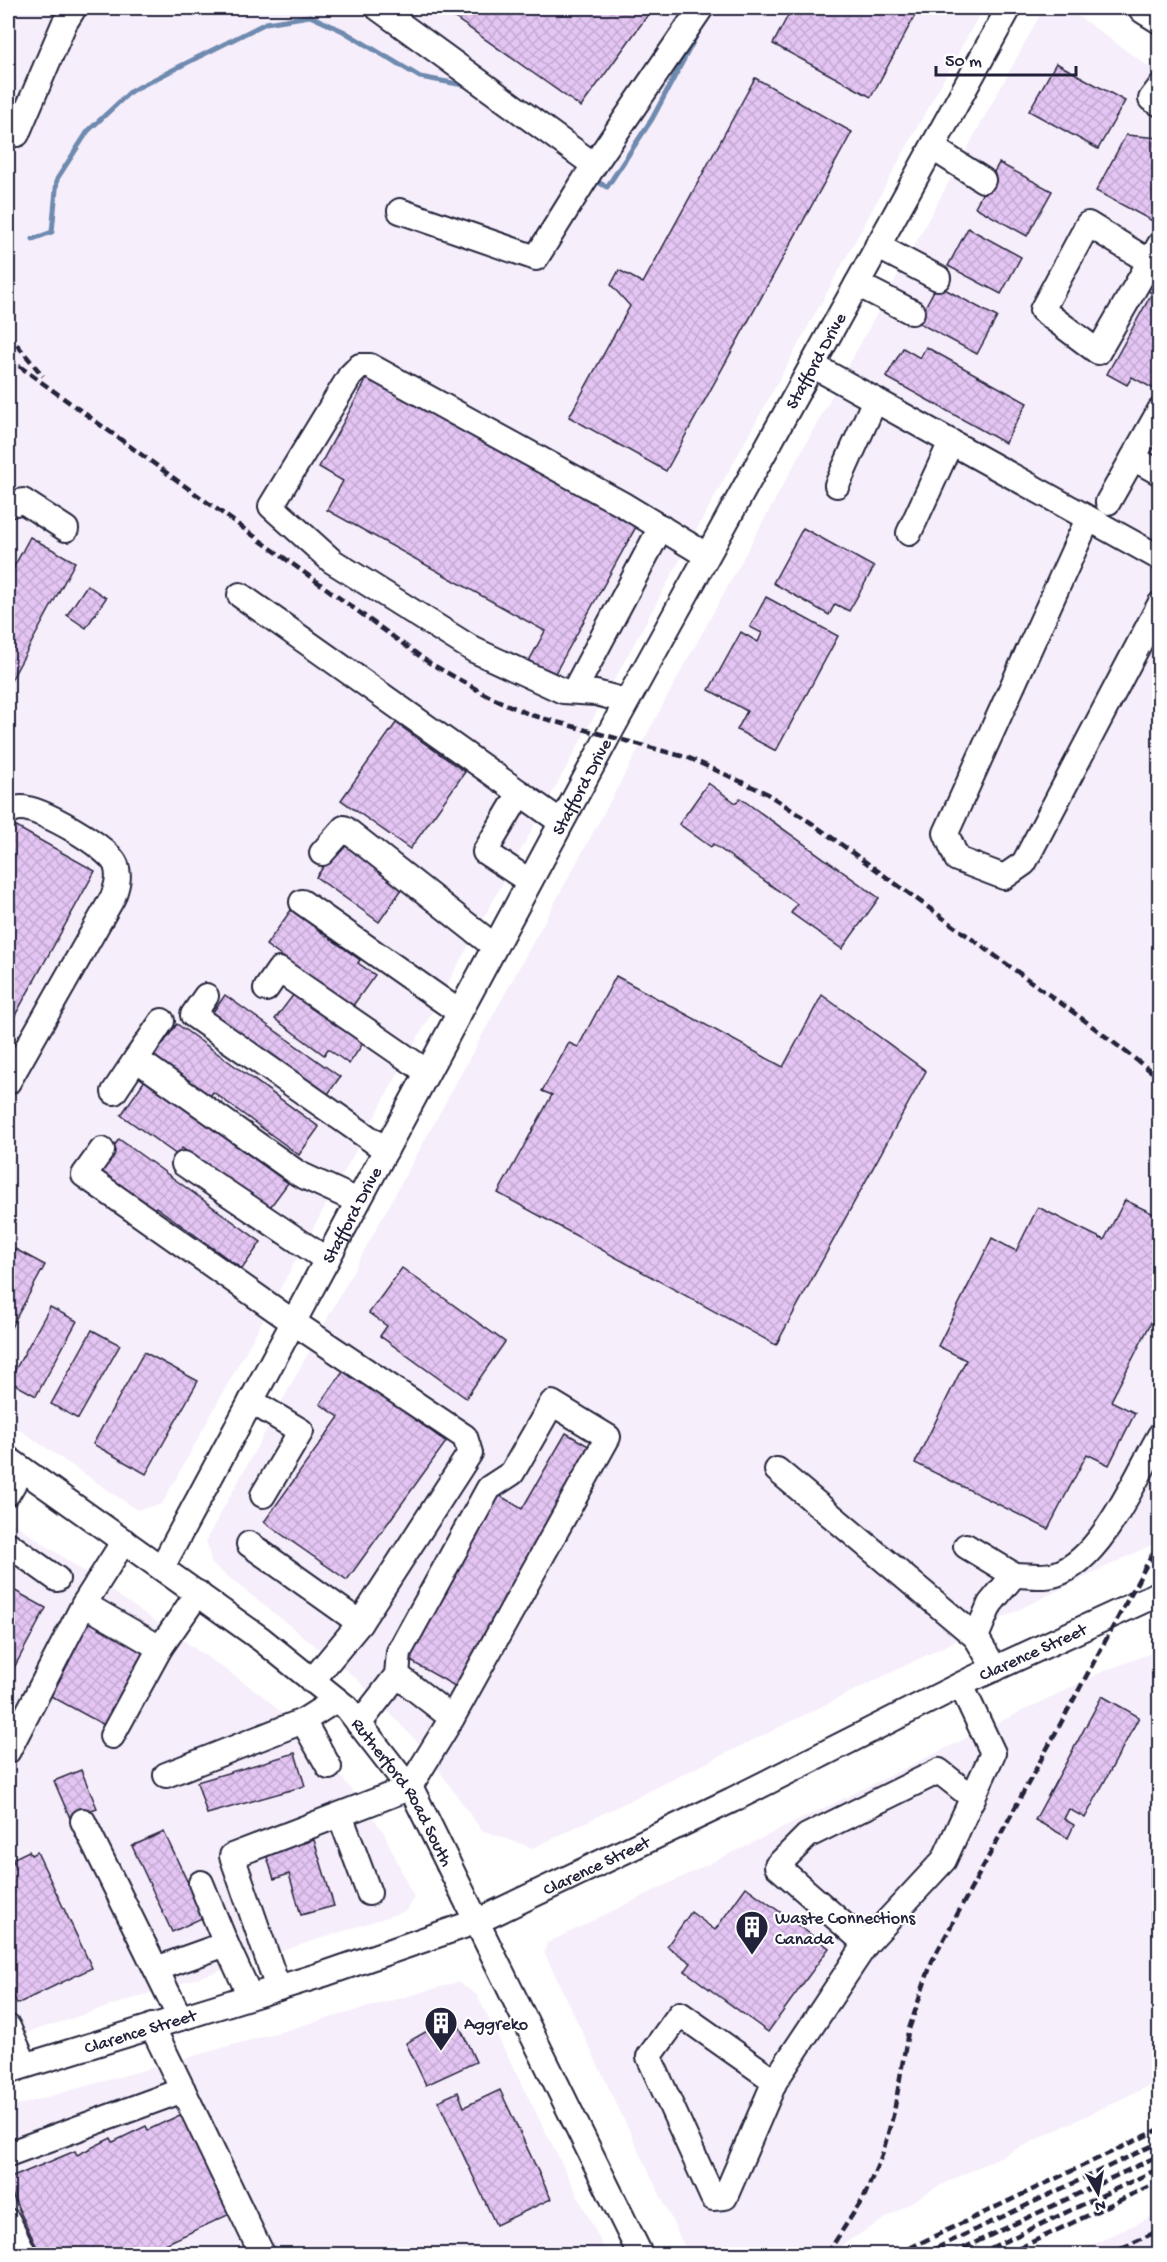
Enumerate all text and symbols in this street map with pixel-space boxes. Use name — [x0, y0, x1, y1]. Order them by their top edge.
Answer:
scale bar — [936, 39, 1076, 77]
text: 50 m — [945, 52, 982, 73]
street label: Stafford Drive — [782, 309, 852, 413]
street label: Stafford Drive — [549, 735, 618, 839]
street label: Stafford Drive — [319, 1163, 388, 1268]
street label: Clarence Street — [976, 1619, 1092, 1687]
street label: Rutherford Road South — [346, 1715, 456, 1871]
street label: Clarence Street — [540, 1832, 655, 1901]
building icon: Waste Connections Canada — [734, 1909, 770, 1956]
place label: Waste Connections Canada — [775, 1909, 917, 1951]
street label: Clarence Street — [82, 2005, 201, 2060]
building icon: Aggreko — [423, 2005, 459, 2052]
place label: Aggreko — [464, 2015, 528, 2036]
north arrow — [1068, 2163, 1128, 2223]
text: N — [1093, 2194, 1107, 2215]

